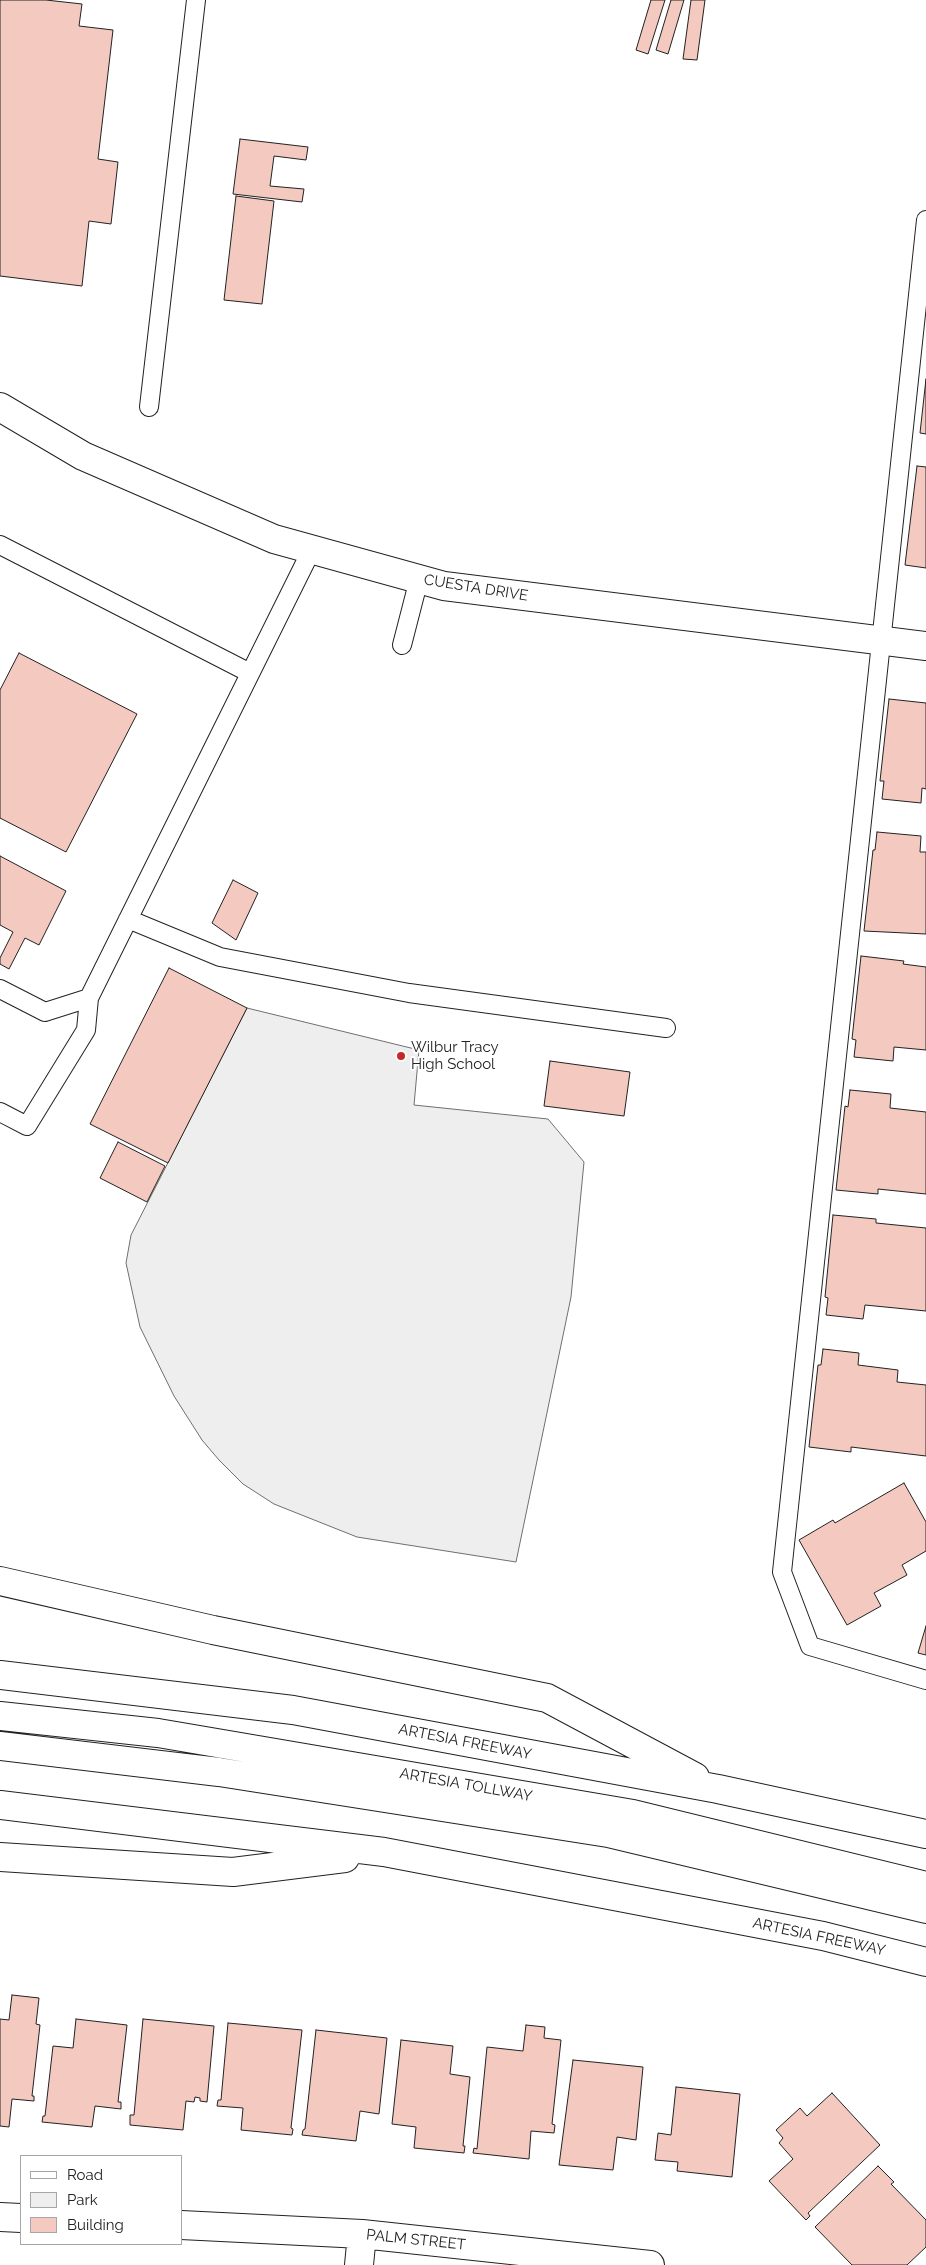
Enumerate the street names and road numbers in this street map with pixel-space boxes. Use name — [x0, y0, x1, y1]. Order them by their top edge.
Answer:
street label: CUESTA DRIVE — [423, 571, 529, 605]
street label: ARTESIA FREEWAY — [397, 1720, 533, 1764]
street label: ARTESIA TOLLWAY — [398, 1764, 534, 1806]
street label: ARTESIA FREEWAY — [751, 1914, 887, 1960]
street label: PALM STREET — [365, 2226, 467, 2254]

